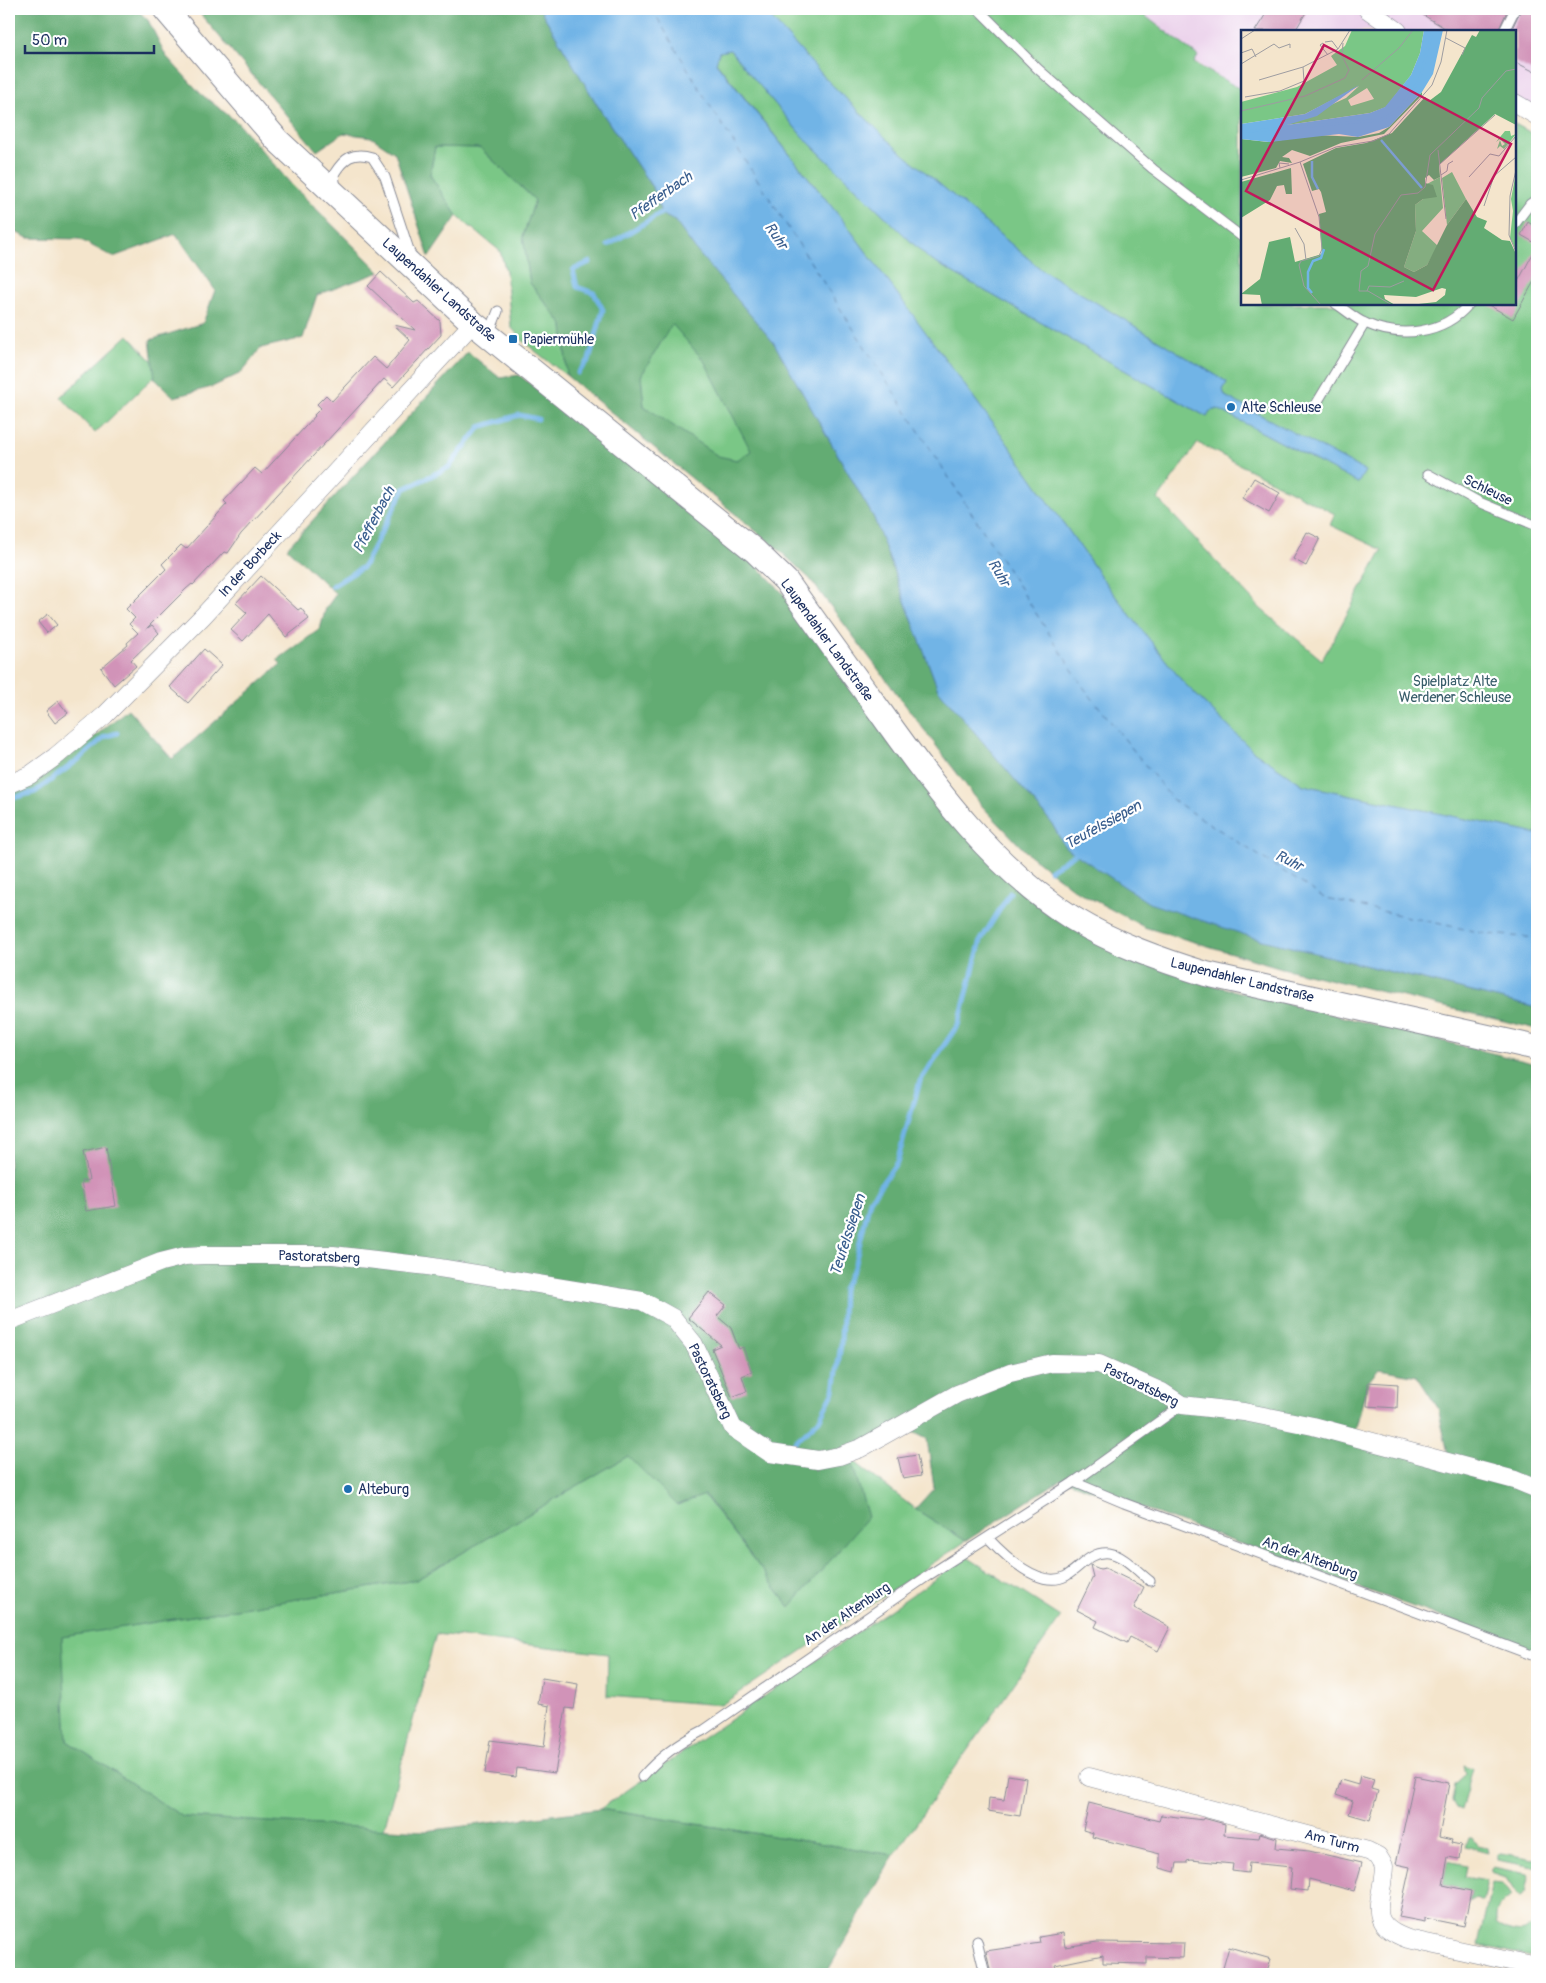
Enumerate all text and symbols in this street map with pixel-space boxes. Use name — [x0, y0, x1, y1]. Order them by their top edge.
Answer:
scale bar — [25, 22, 154, 54]
inset map — [1241, 30, 1516, 305]
text: 50 m — [32, 31, 67, 50]
water label: Pfefferbach — [626, 167, 697, 225]
water label: Ruhr — [760, 219, 793, 255]
street label: Laupendahler Landstraße — [379, 234, 499, 346]
place label: Papiermühle — [523, 331, 594, 348]
marker: Papiermühle — [507, 333, 519, 345]
place label: Alte Schleuse — [1241, 399, 1321, 416]
marker: Alte Schleuse — [1225, 401, 1237, 413]
street label: Schleuse — [1461, 471, 1515, 509]
water label: Pfefferbach — [349, 483, 400, 556]
street label: In der Borbeck — [215, 527, 285, 601]
water label: Ruhr — [983, 556, 1015, 592]
street label: Laupendahler Landstraße — [777, 575, 877, 705]
park label: Spielplatz Alte Werdener Schleuse — [1399, 673, 1511, 706]
water label: Teufelssiepen — [1061, 795, 1146, 854]
water label: Ruhr — [1272, 846, 1308, 877]
street label: Laupendahler Landstraße — [1169, 954, 1316, 1006]
water label: Teufelssiepen — [826, 1190, 871, 1278]
street label: Pastoratsberg — [278, 1247, 360, 1267]
street label: Pastoratsberg — [684, 1340, 736, 1422]
street label: Pastoratsberg — [1100, 1359, 1182, 1411]
place label: Alteburg — [358, 1481, 409, 1498]
marker: Alteburg — [342, 1483, 354, 1495]
street label: An der Altenburg — [1260, 1533, 1360, 1583]
street label: An der Altenburg — [801, 1579, 893, 1649]
street label: Am Turm — [1303, 1826, 1361, 1856]

